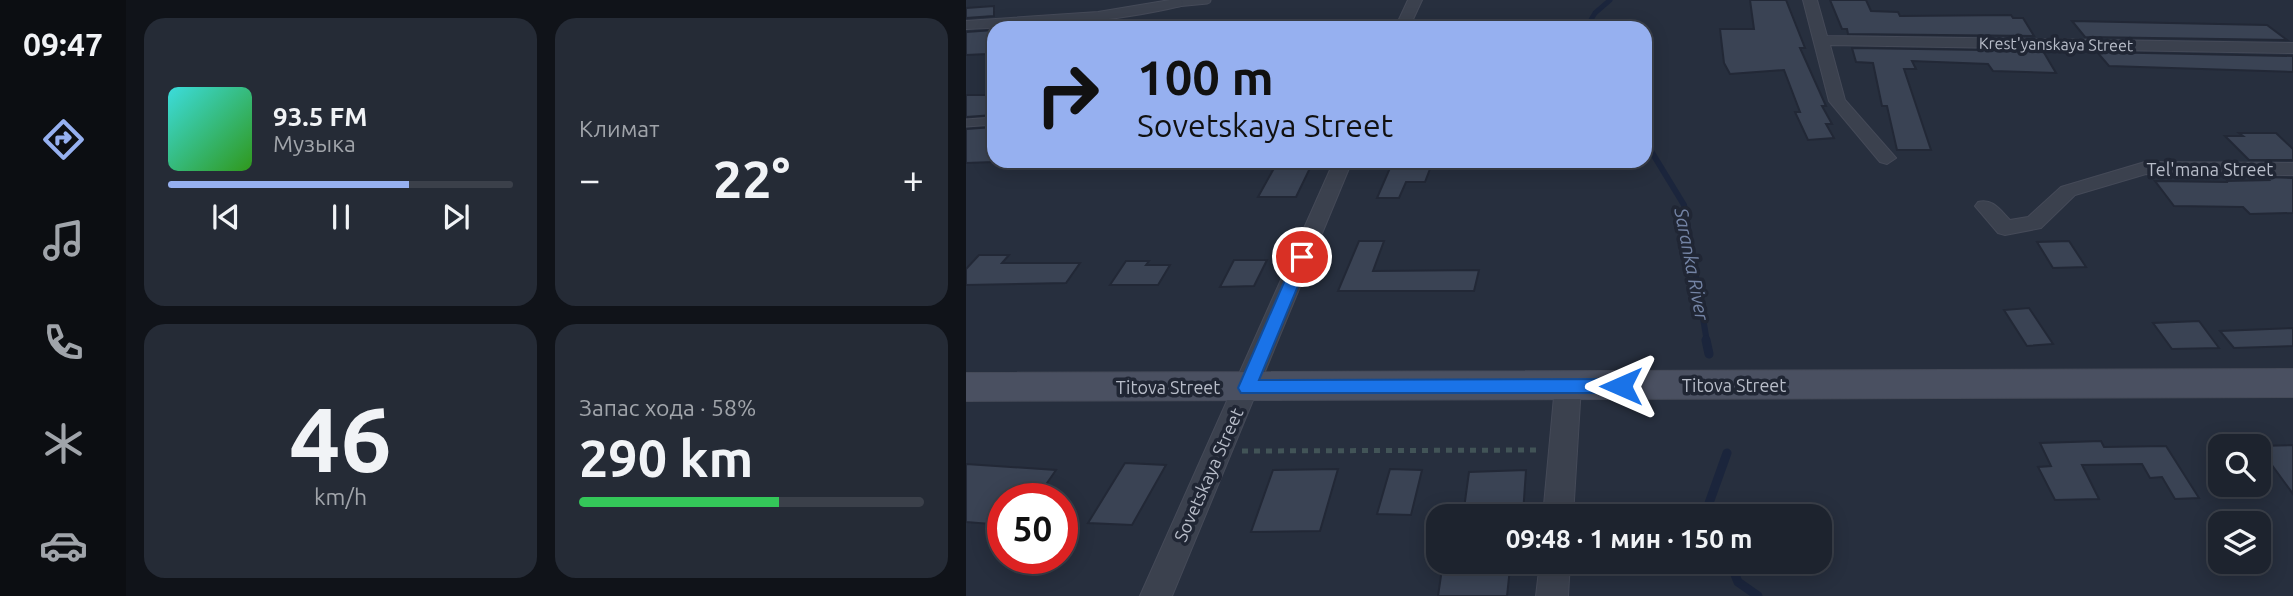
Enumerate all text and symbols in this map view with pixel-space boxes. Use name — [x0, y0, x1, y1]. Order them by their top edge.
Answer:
text: 09:47 — [23, 26, 103, 62]
street label: Krest'yanskaya Street — [1979, 34, 2134, 54]
icon: right — [1022, 49, 1113, 140]
text: 100 m — [1137, 49, 1274, 104]
text: 93.5 FM — [273, 102, 367, 131]
text: Sovetskaya Street — [1137, 107, 1393, 143]
icon: directions — [39, 115, 88, 164]
text: Климат — [579, 116, 659, 141]
text: Музыка — [273, 131, 356, 156]
text: 22° — [713, 150, 790, 208]
text: − — [579, 158, 600, 200]
text: + — [903, 158, 924, 200]
street label: Tel'mana Street — [2147, 159, 2273, 179]
icon: previous — [207, 198, 245, 236]
icon: pause — [322, 198, 360, 236]
icon: next — [437, 198, 475, 236]
water label: Saranka River — [1670, 205, 1714, 323]
icon: music — [39, 216, 88, 265]
pin — [1272, 227, 1332, 287]
icon: arrive — [1283, 238, 1321, 276]
icon: phone — [39, 318, 88, 367]
position arrow — [1584, 349, 1658, 423]
street label: Titova Street — [1682, 375, 1786, 395]
street label: Titova Street — [1116, 377, 1220, 397]
text: 46 — [289, 387, 392, 489]
text: Запас хода · 58% — [579, 395, 756, 420]
street label: Sovetskaya Street — [1170, 405, 1247, 544]
icon: climate — [39, 419, 88, 468]
text: 290 km — [579, 429, 753, 487]
map controls — [2208, 434, 2271, 574]
button: search — [2208, 434, 2271, 497]
speed limit sign: 50 — [987, 483, 1078, 574]
text: km/h — [314, 484, 367, 509]
button: layers — [2208, 511, 2271, 574]
icon: car — [39, 521, 88, 570]
text: 09:48 · 1 мин · 150 m — [1506, 524, 1752, 553]

